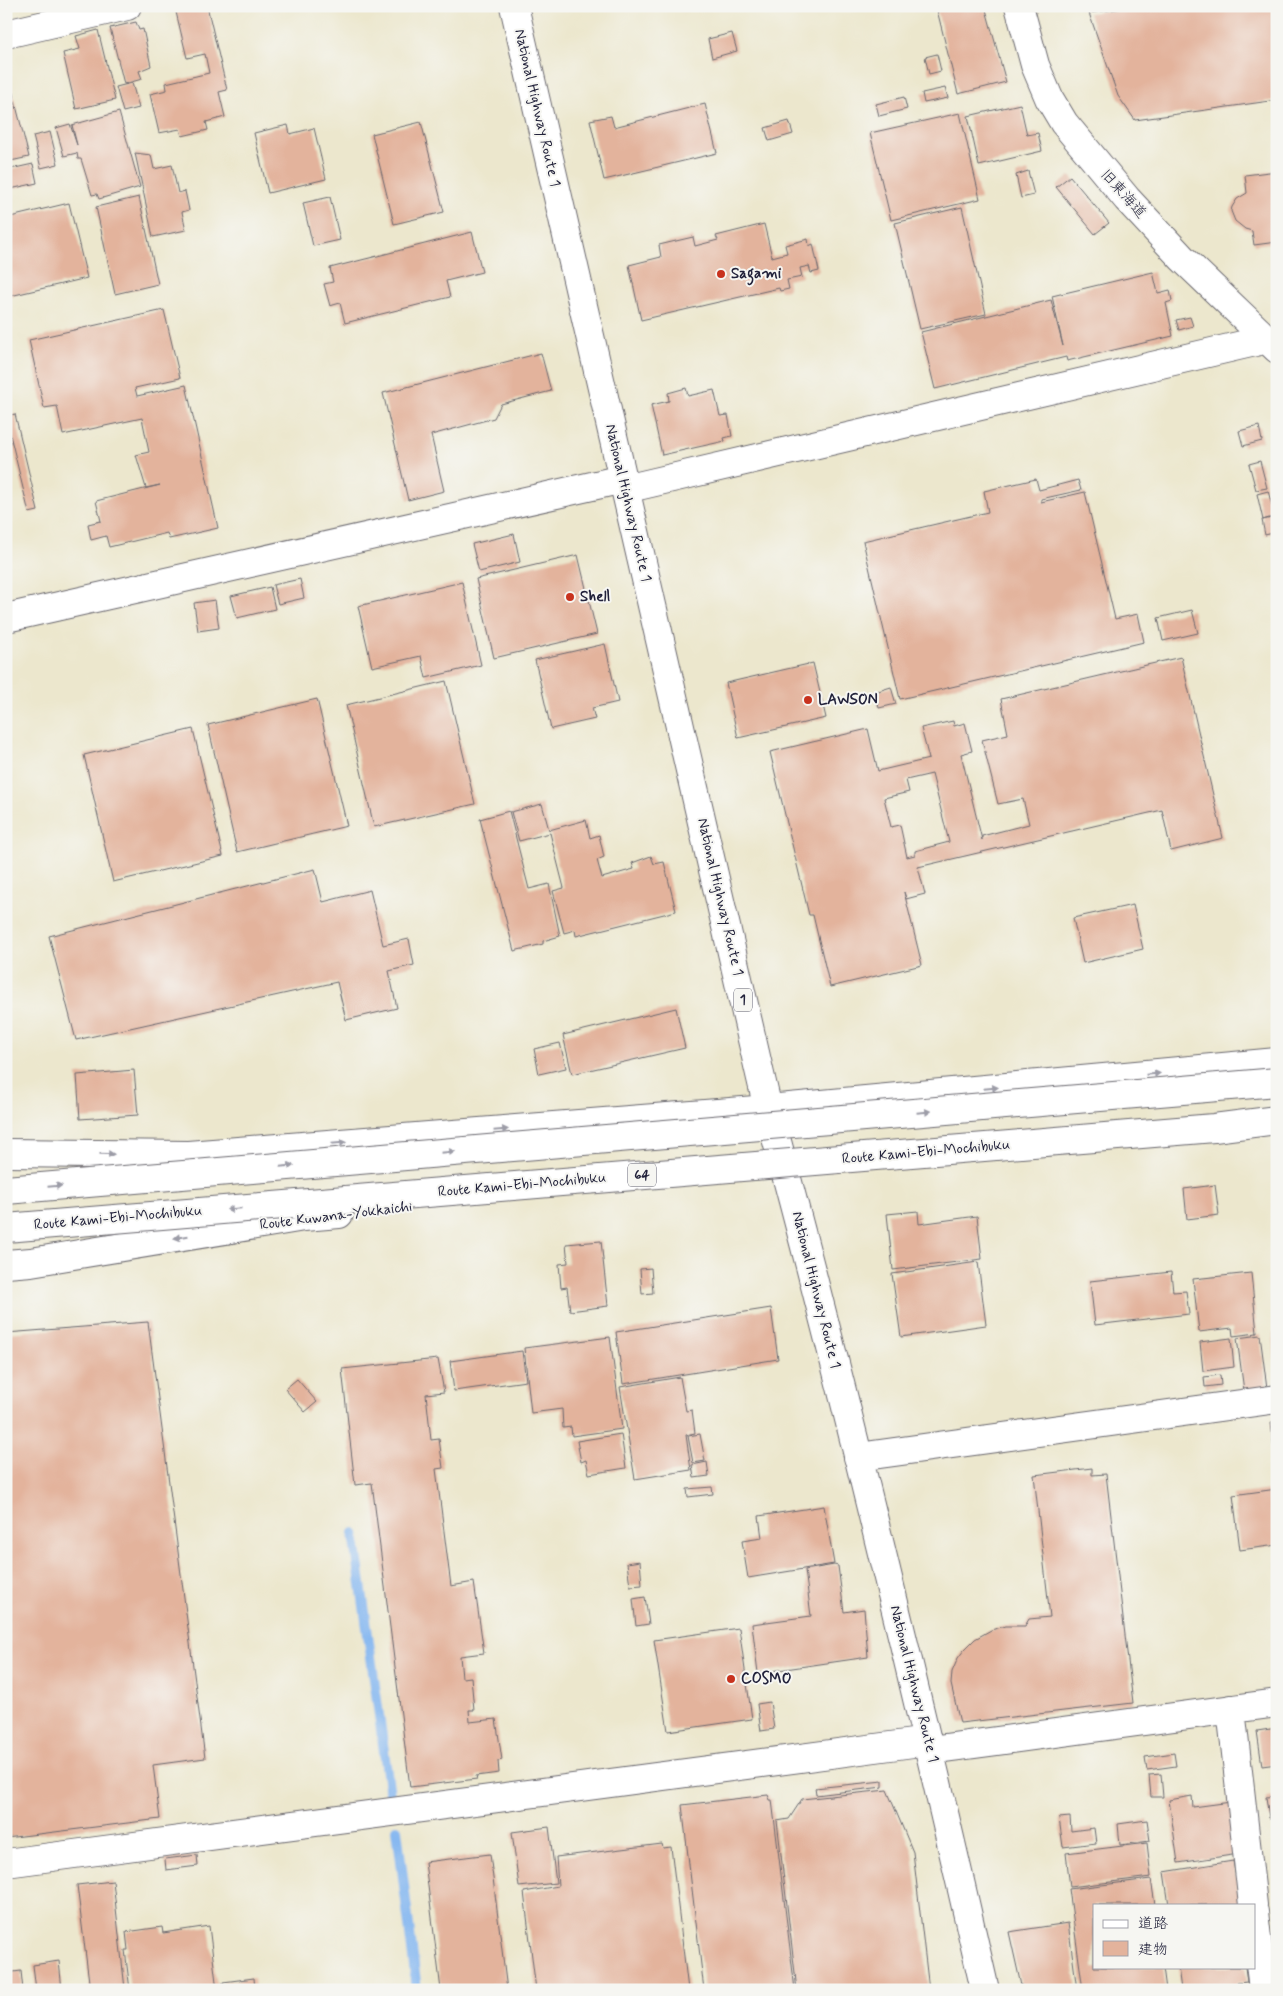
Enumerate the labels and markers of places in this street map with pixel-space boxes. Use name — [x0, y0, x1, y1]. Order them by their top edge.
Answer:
place label: Sagami — [731, 264, 782, 286]
marker: Sagami — [715, 268, 727, 280]
place label: Shell — [580, 587, 611, 607]
marker: Shell — [564, 591, 576, 603]
place label: LAWSON — [818, 690, 878, 710]
marker: LAWSON — [802, 694, 814, 706]
place label: COSMO — [741, 1669, 792, 1689]
marker: COSMO — [725, 1673, 737, 1685]

